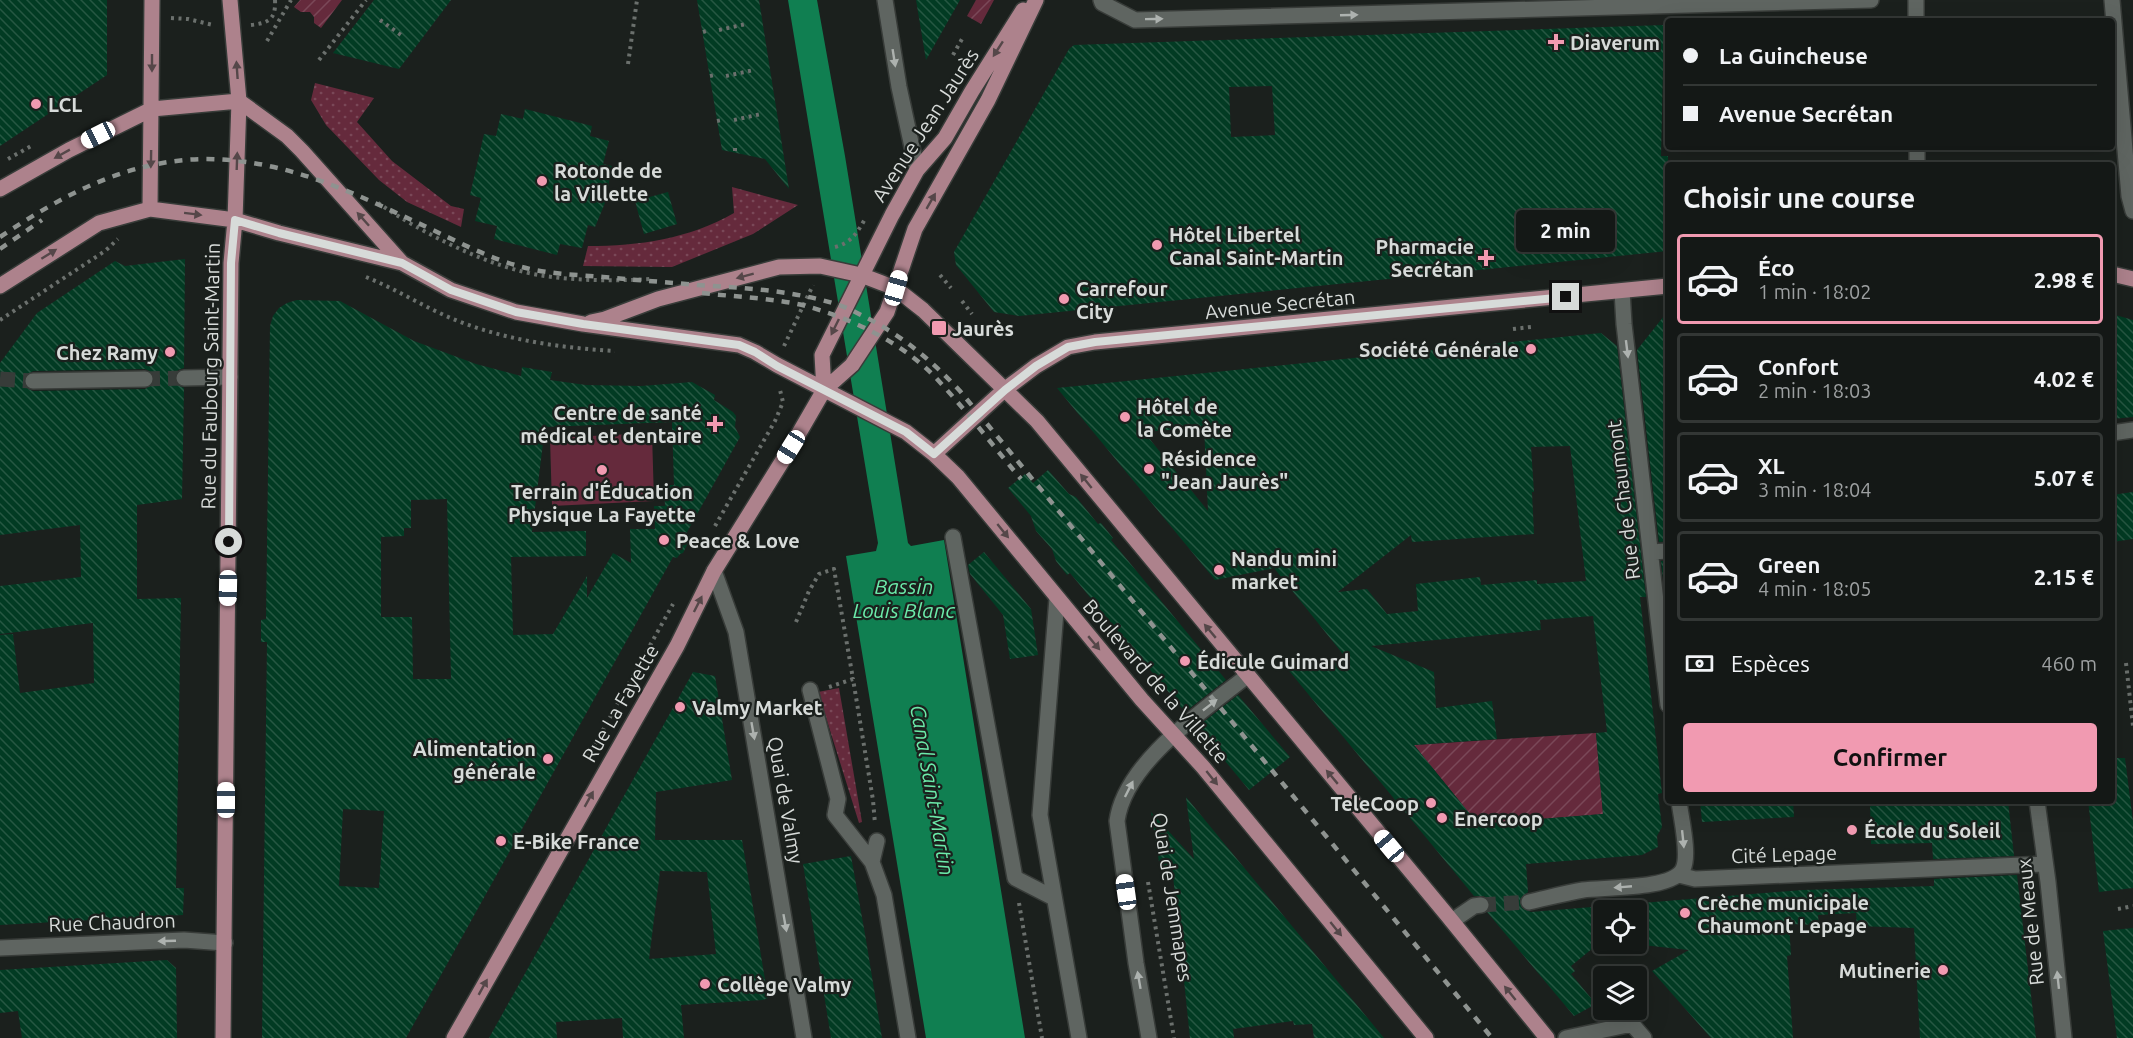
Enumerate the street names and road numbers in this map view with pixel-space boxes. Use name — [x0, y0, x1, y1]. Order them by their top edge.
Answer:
street label: Avenue Jean Jaurès — [867, 44, 983, 206]
street label: Rue du Faubourg Saint-Martin — [196, 242, 224, 510]
street label: Avenue Secrétan — [1204, 285, 1356, 323]
street label: Rue de Chaumont — [1602, 419, 1644, 581]
street label: Boulevard de la Villette — [1078, 594, 1234, 768]
street label: Rue La Fayette — [577, 640, 663, 766]
street label: Quai de Valmy — [763, 735, 809, 866]
street label: Quai de Jemmapes — [1148, 811, 1198, 983]
street label: Cité Lepage — [1730, 841, 1838, 867]
street label: Rue de Meaux — [2012, 858, 2048, 986]
street label: Rue Chaudron — [48, 908, 176, 936]

